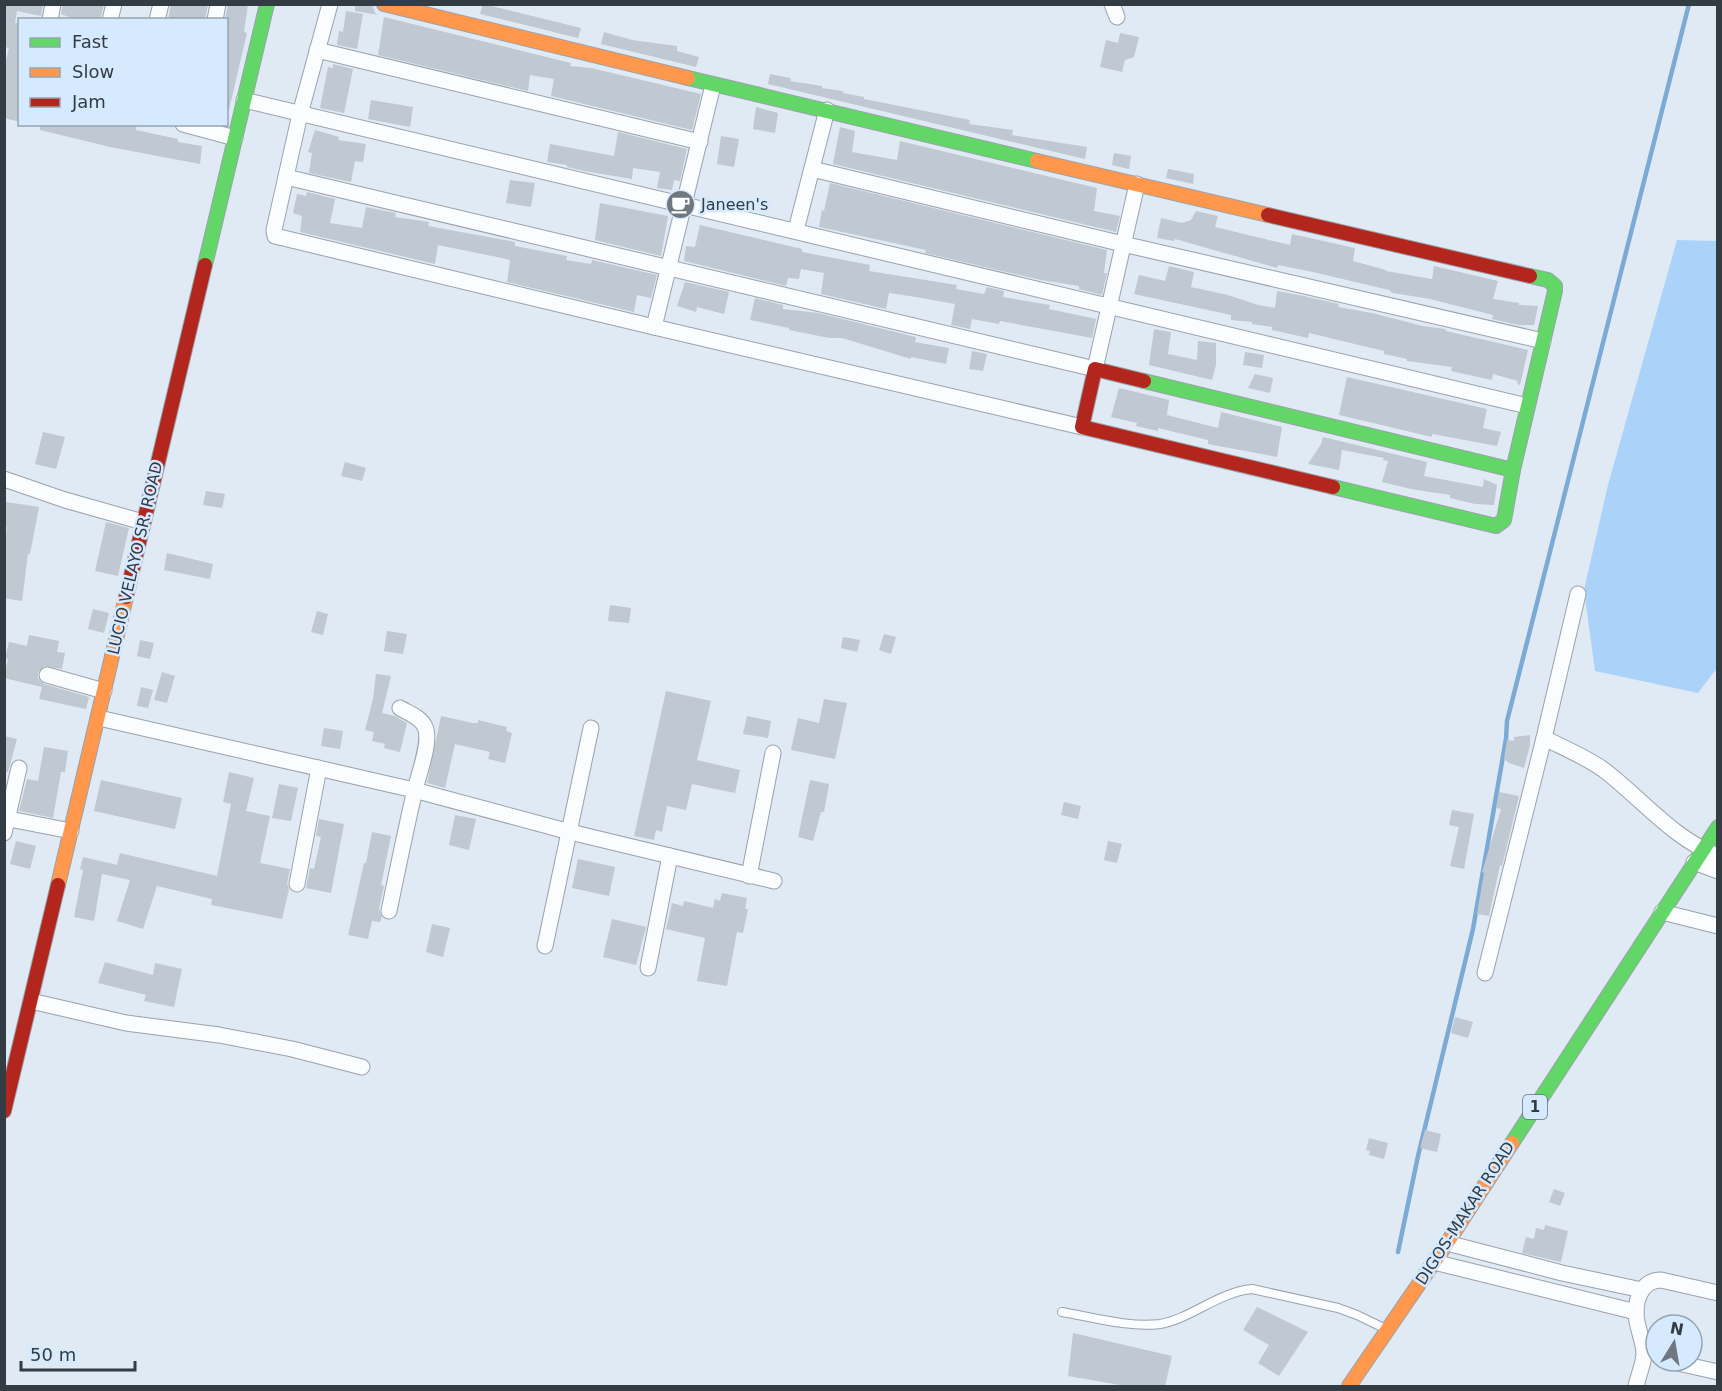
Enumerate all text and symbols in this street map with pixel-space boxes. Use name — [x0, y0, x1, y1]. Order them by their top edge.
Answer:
legend — [18, 18, 228, 126]
text: Fast — [72, 31, 108, 52]
text: Slow — [72, 61, 114, 82]
text: Jam — [71, 91, 106, 112]
cafe icon: Janeen's — [664, 188, 696, 220]
place label: Janeen's — [700, 195, 768, 214]
street label: LUCIO VELAYO SR. ROAD — [104, 460, 166, 656]
road number: 1 — [1523, 1095, 1547, 1119]
street label: DIGOS-MAKAR ROAD — [1412, 1138, 1518, 1288]
north arrow — [1644, 1313, 1704, 1373]
text: N — [1668, 1318, 1685, 1339]
scale bar — [21, 1334, 135, 1372]
text: 50 m — [30, 1344, 76, 1365]

